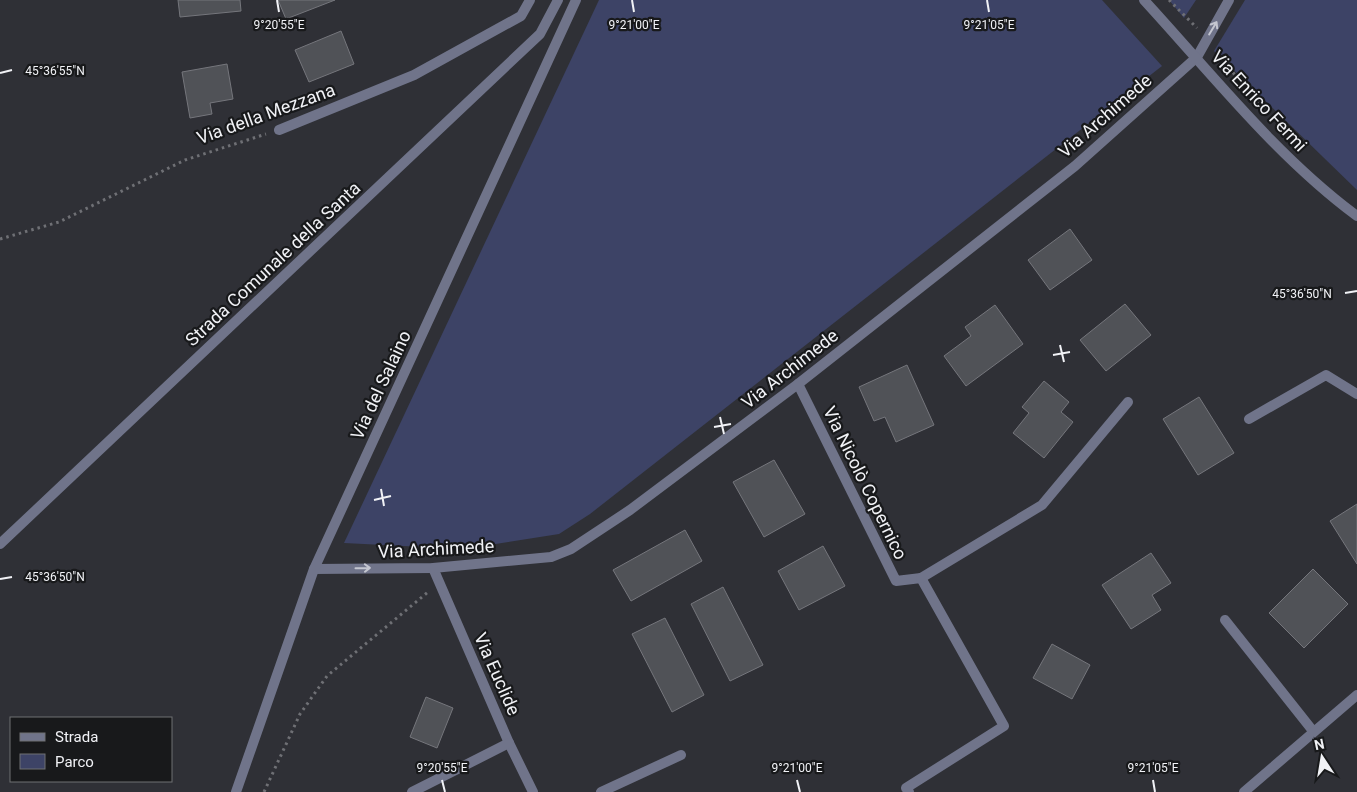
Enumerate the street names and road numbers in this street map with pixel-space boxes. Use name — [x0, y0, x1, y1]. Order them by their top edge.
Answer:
street label: Via Enrico Fermi — [1207, 46, 1312, 156]
street label: Via Archimede — [1054, 69, 1156, 162]
street label: Via della Mezzana — [194, 79, 338, 148]
street label: Strada Comunale della Santa — [181, 177, 364, 350]
street label: Via Archimede — [737, 324, 842, 413]
street label: Via del Salaino — [346, 327, 415, 443]
street label: Via Nicolò Copernico — [819, 403, 912, 563]
street label: Via Archimede — [377, 535, 495, 562]
street label: Via Euclide — [470, 629, 525, 718]

